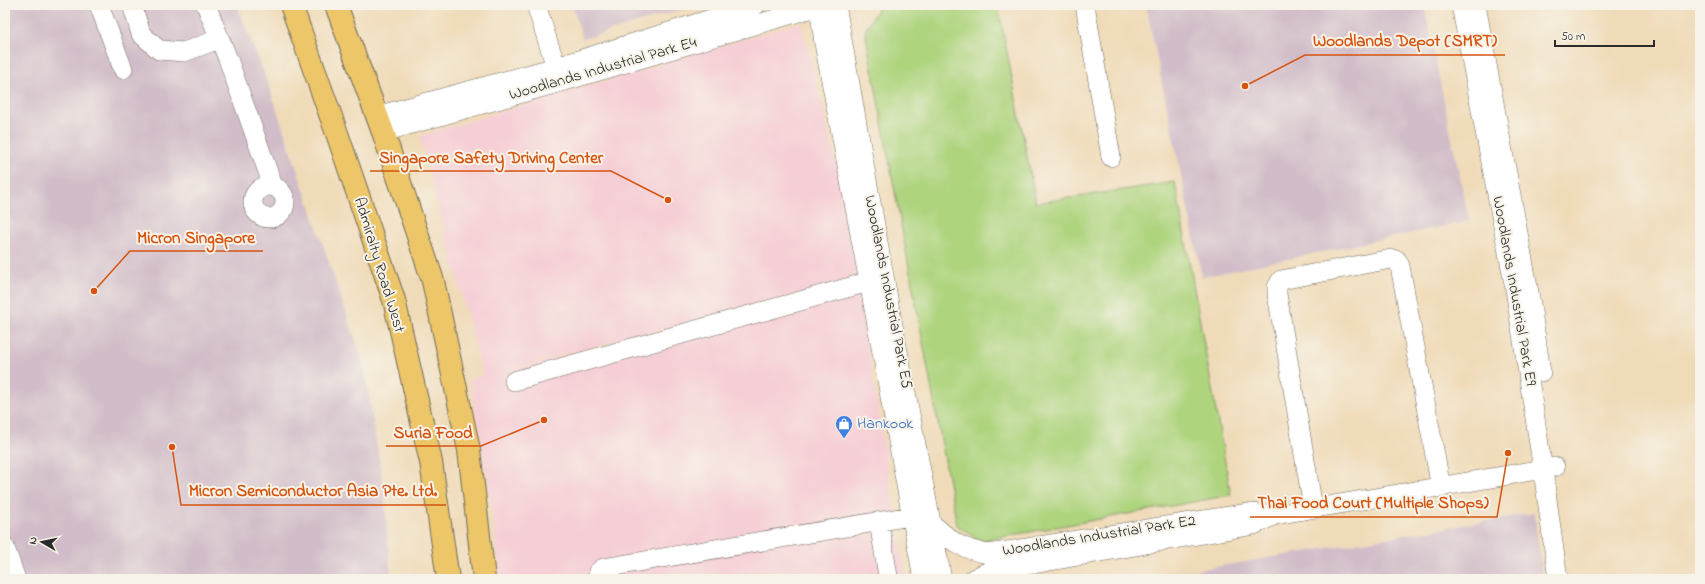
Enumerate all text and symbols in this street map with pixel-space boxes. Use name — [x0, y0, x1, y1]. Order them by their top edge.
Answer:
scale bar — [1555, 22, 1654, 48]
callout: Woodlands Depot (SMRT) — [1305, 26, 1505, 55]
text: 50 m — [1561, 28, 1585, 46]
text: Woodlands Depot (SMRT) — [1313, 29, 1497, 54]
street label: Woodlands Industrial Park E4 — [506, 31, 700, 107]
callout: Singapore Safety Driving Center — [370, 142, 611, 171]
text: Singapore Safety Driving Center — [379, 146, 604, 173]
street label: Woodlands Industrial Park E5 — [857, 193, 919, 391]
street label: Admiralty Road West — [347, 194, 411, 336]
street label: Woodlands Industrial Park E9 — [1485, 194, 1543, 388]
callout: Micron Singapore — [130, 222, 263, 251]
text: Micron Singapore — [137, 226, 256, 253]
place label: Hankook — [857, 412, 914, 436]
shop icon: Hankook — [834, 414, 854, 439]
callout: Suria Food — [386, 417, 481, 446]
text: Suria Food — [393, 421, 473, 446]
callout: Micron Semiconductor Asia Pte. Ltd. — [181, 476, 446, 505]
text: Micron Semiconductor Asia Pte. Ltd. — [189, 479, 438, 504]
callout: Thai Food Court (Multiple Shops) — [1250, 488, 1497, 517]
text: Thai Food Court (Multiple Shops) — [1257, 491, 1489, 516]
street label: Woodlands Industrial Park E2 — [1001, 509, 1197, 563]
north arrow — [22, 522, 62, 562]
text: N — [25, 536, 42, 546]

